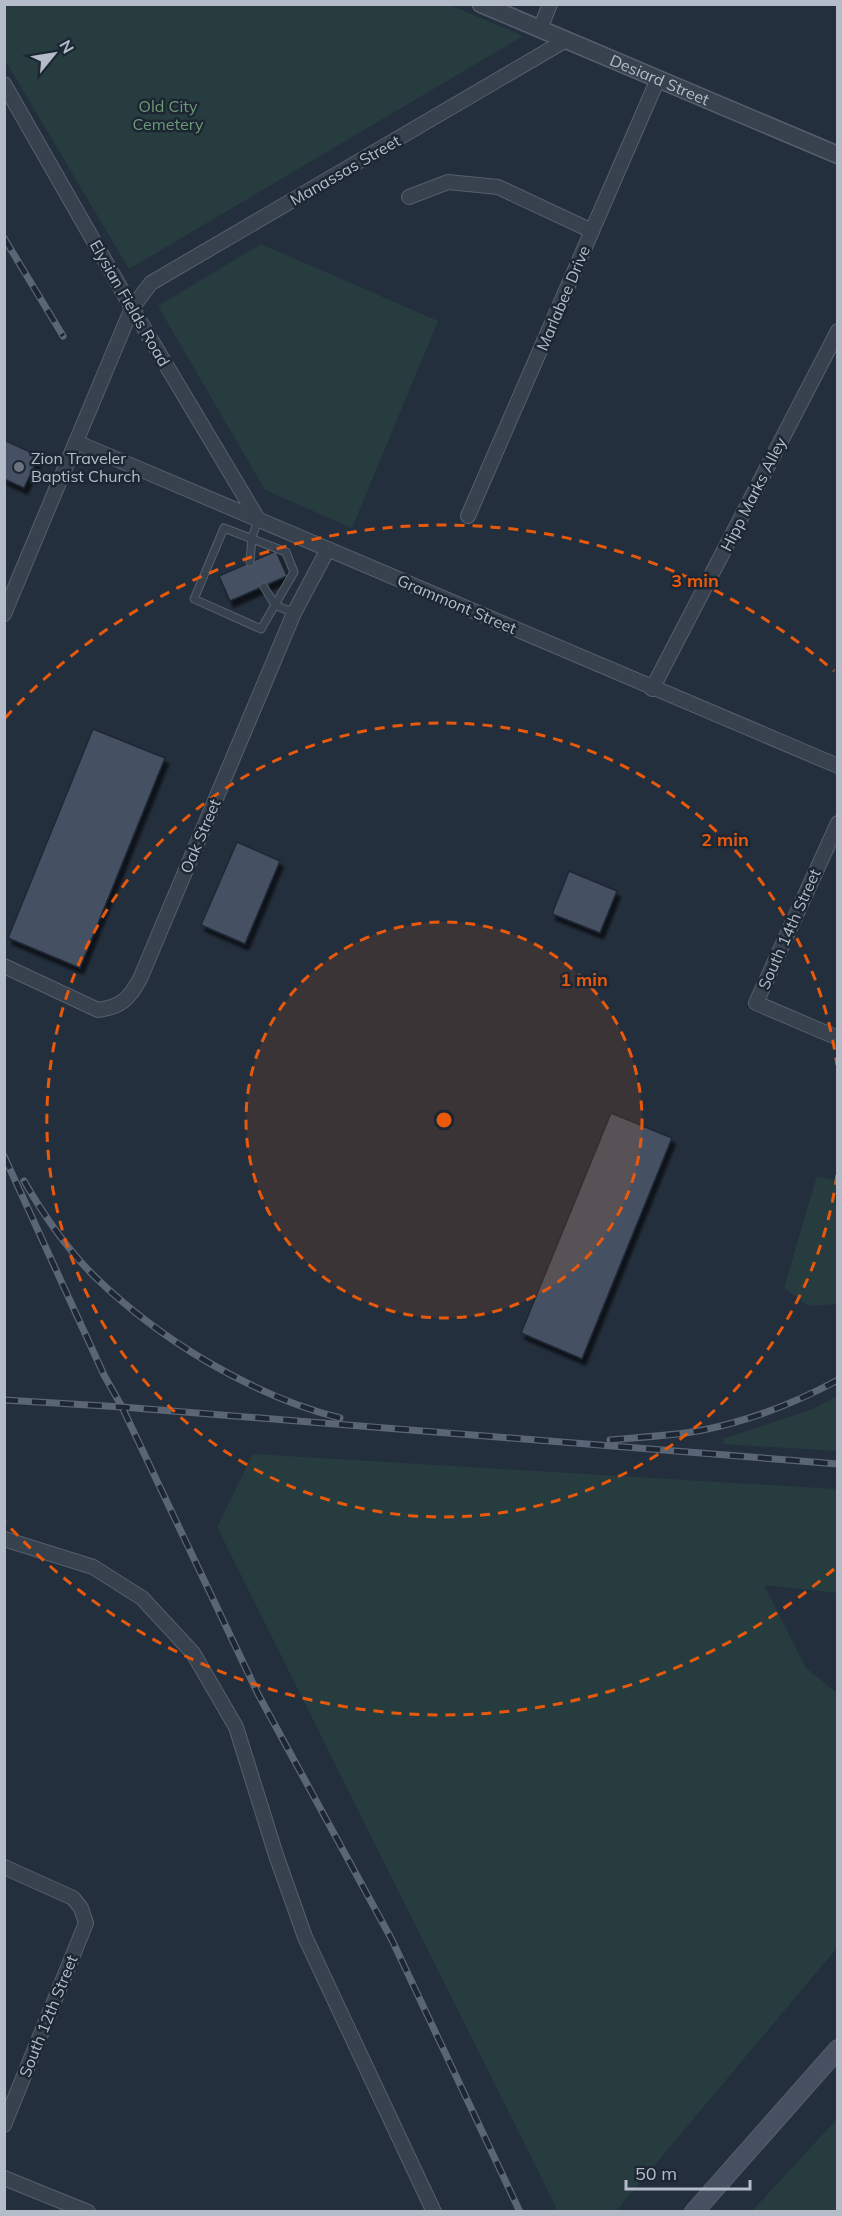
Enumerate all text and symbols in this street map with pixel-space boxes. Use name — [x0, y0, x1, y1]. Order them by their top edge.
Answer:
north arrow — [24, 24, 84, 84]
text: N — [55, 36, 79, 57]
street label: Desiard Street — [607, 50, 713, 110]
park label: Old City Cemetery — [133, 96, 204, 134]
street label: Manassas Street — [286, 130, 404, 210]
street label: Elysian Fields Road — [86, 236, 174, 370]
street label: Marlabee Drive — [532, 242, 594, 354]
street label: Hipp Marks Alley — [716, 433, 791, 554]
place label: Zion Traveler Baptist Church — [31, 448, 141, 486]
marker: Zion Traveler Baptist Church — [12, 460, 26, 474]
text: 3 min — [671, 569, 719, 592]
street label: Grammont Street — [394, 570, 520, 638]
street label: Oak Street — [175, 796, 225, 876]
text: 2 min — [701, 828, 749, 851]
street label: South 14th Street — [753, 865, 825, 992]
text: 1 min — [560, 968, 608, 991]
centre of rings — [434, 1110, 454, 1130]
street label: South 12th Street — [14, 1952, 82, 2080]
scale bar — [626, 2153, 750, 2191]
text: 50 m — [635, 2162, 677, 2185]

